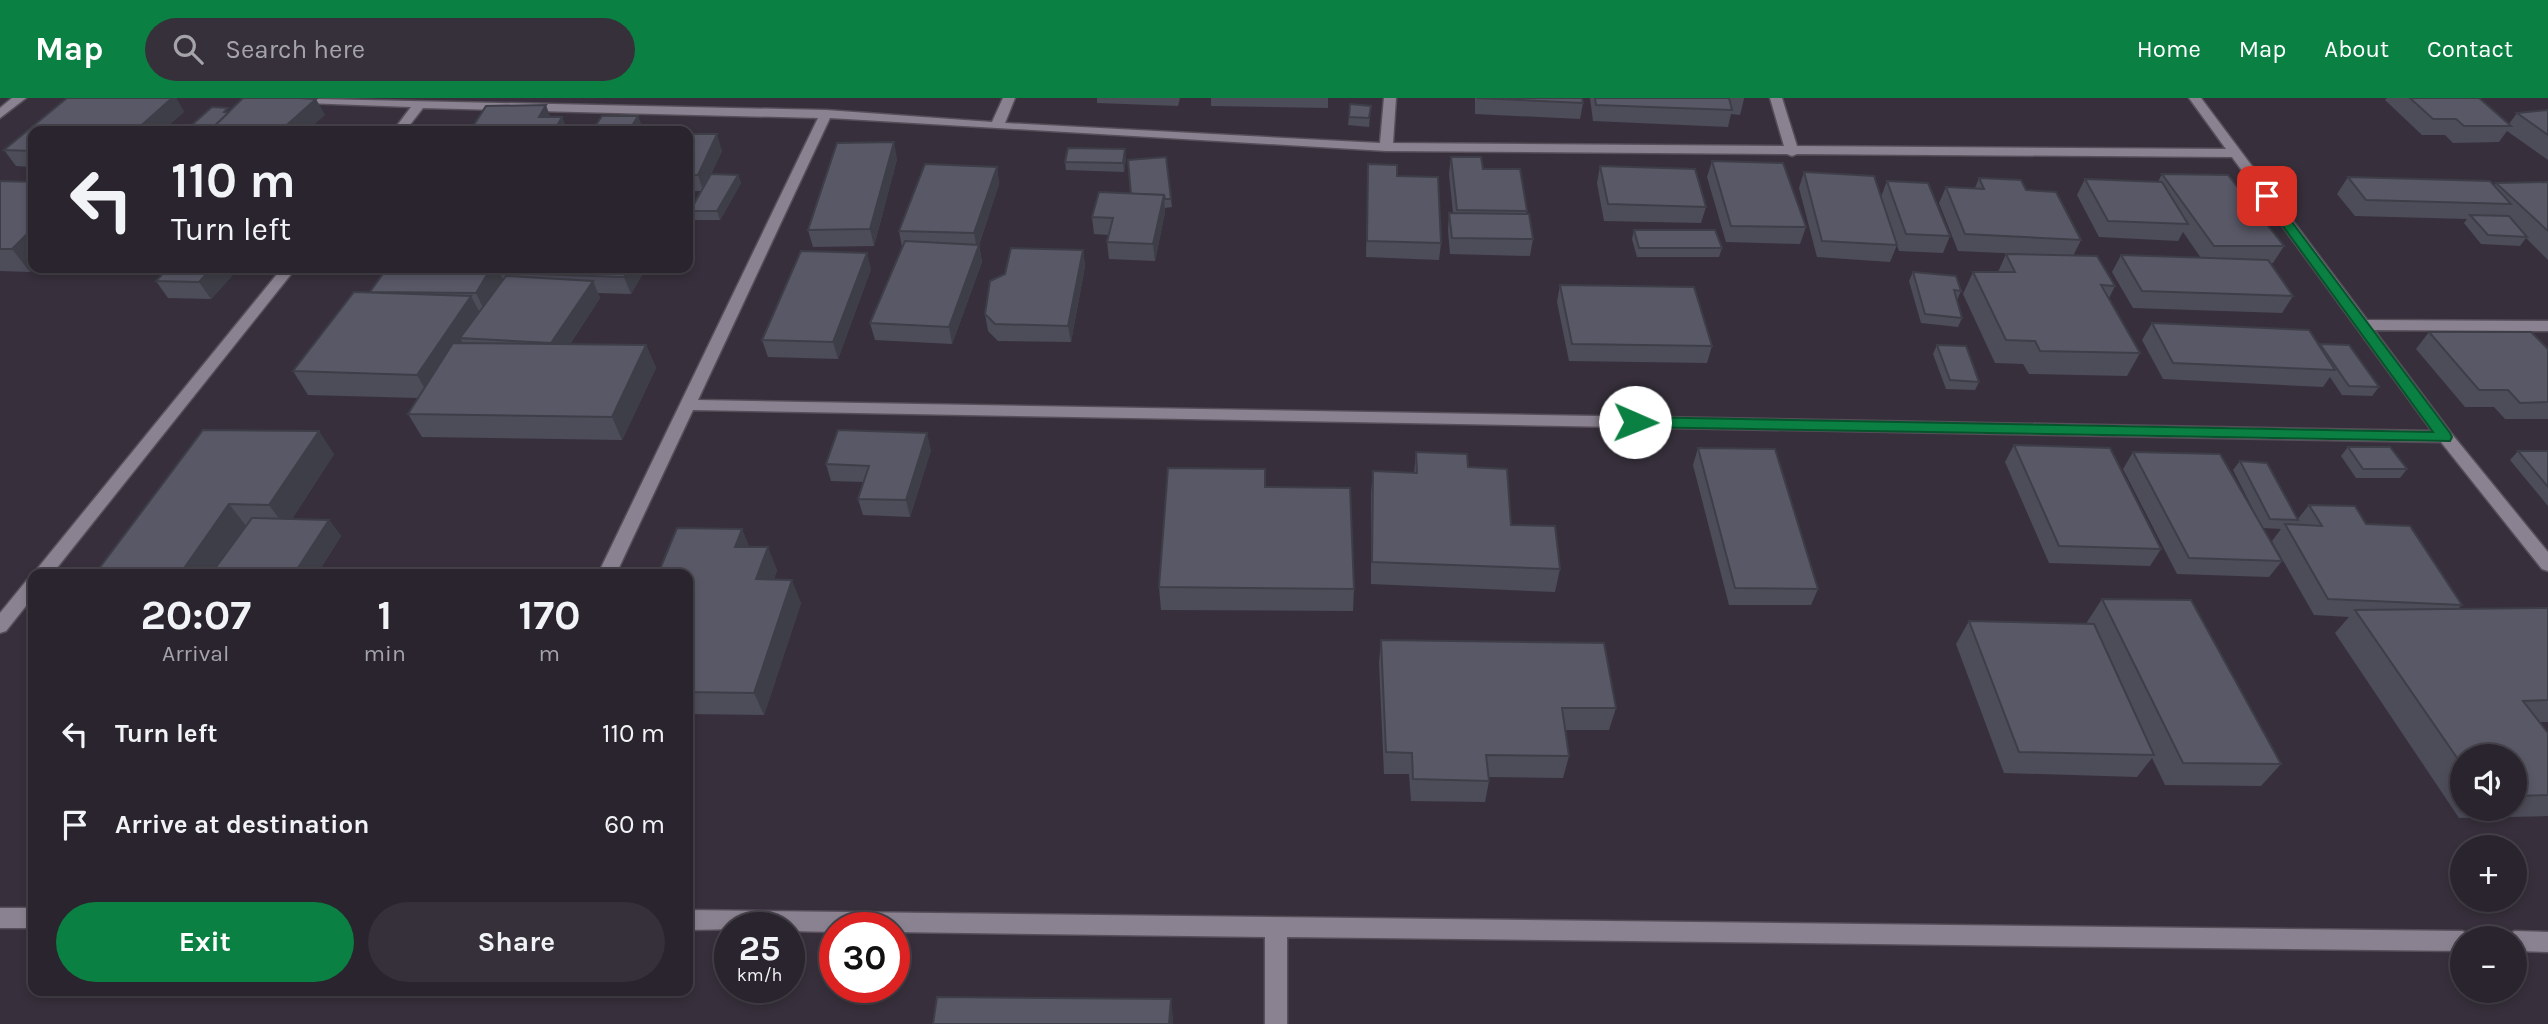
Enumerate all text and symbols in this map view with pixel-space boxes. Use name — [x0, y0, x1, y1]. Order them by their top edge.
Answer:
search box — [145, 18, 635, 81]
text: Map — [35, 30, 103, 68]
icon: search — [169, 30, 207, 68]
text: Search here — [225, 34, 365, 65]
text: Home — [2137, 35, 2201, 63]
text: Map — [2239, 35, 2286, 63]
text: About — [2324, 35, 2389, 63]
text: Contact — [2427, 35, 2513, 63]
text: 110 m — [171, 152, 296, 209]
icon: left — [56, 154, 147, 245]
pin — [2237, 166, 2297, 226]
icon: arrive — [2248, 177, 2286, 215]
text: Turn left — [171, 211, 291, 248]
position arrow — [1598, 385, 1672, 459]
text: 20:07 — [140, 590, 251, 640]
text: 1 — [377, 590, 392, 640]
text: 170 — [518, 590, 581, 640]
text: Arrival — [162, 640, 229, 667]
text: min — [364, 640, 406, 667]
text: m — [539, 640, 560, 667]
icon: left — [56, 715, 94, 753]
text: Turn left — [115, 718, 217, 749]
text: 110 m — [602, 718, 665, 749]
map controls — [2450, 744, 2527, 1003]
button: sound — [2450, 744, 2527, 821]
icon: arrive — [56, 806, 94, 844]
text: Arrive at destination — [115, 809, 369, 840]
text: 60 m — [604, 809, 665, 840]
button: + — [2450, 835, 2527, 912]
button: Exit — [56, 902, 354, 982]
button: Share — [368, 902, 665, 982]
speed limit sign: 30 — [819, 912, 910, 1003]
button: − — [2450, 926, 2527, 1003]
text: 25 — [739, 928, 780, 969]
text: km/h — [737, 964, 782, 986]

